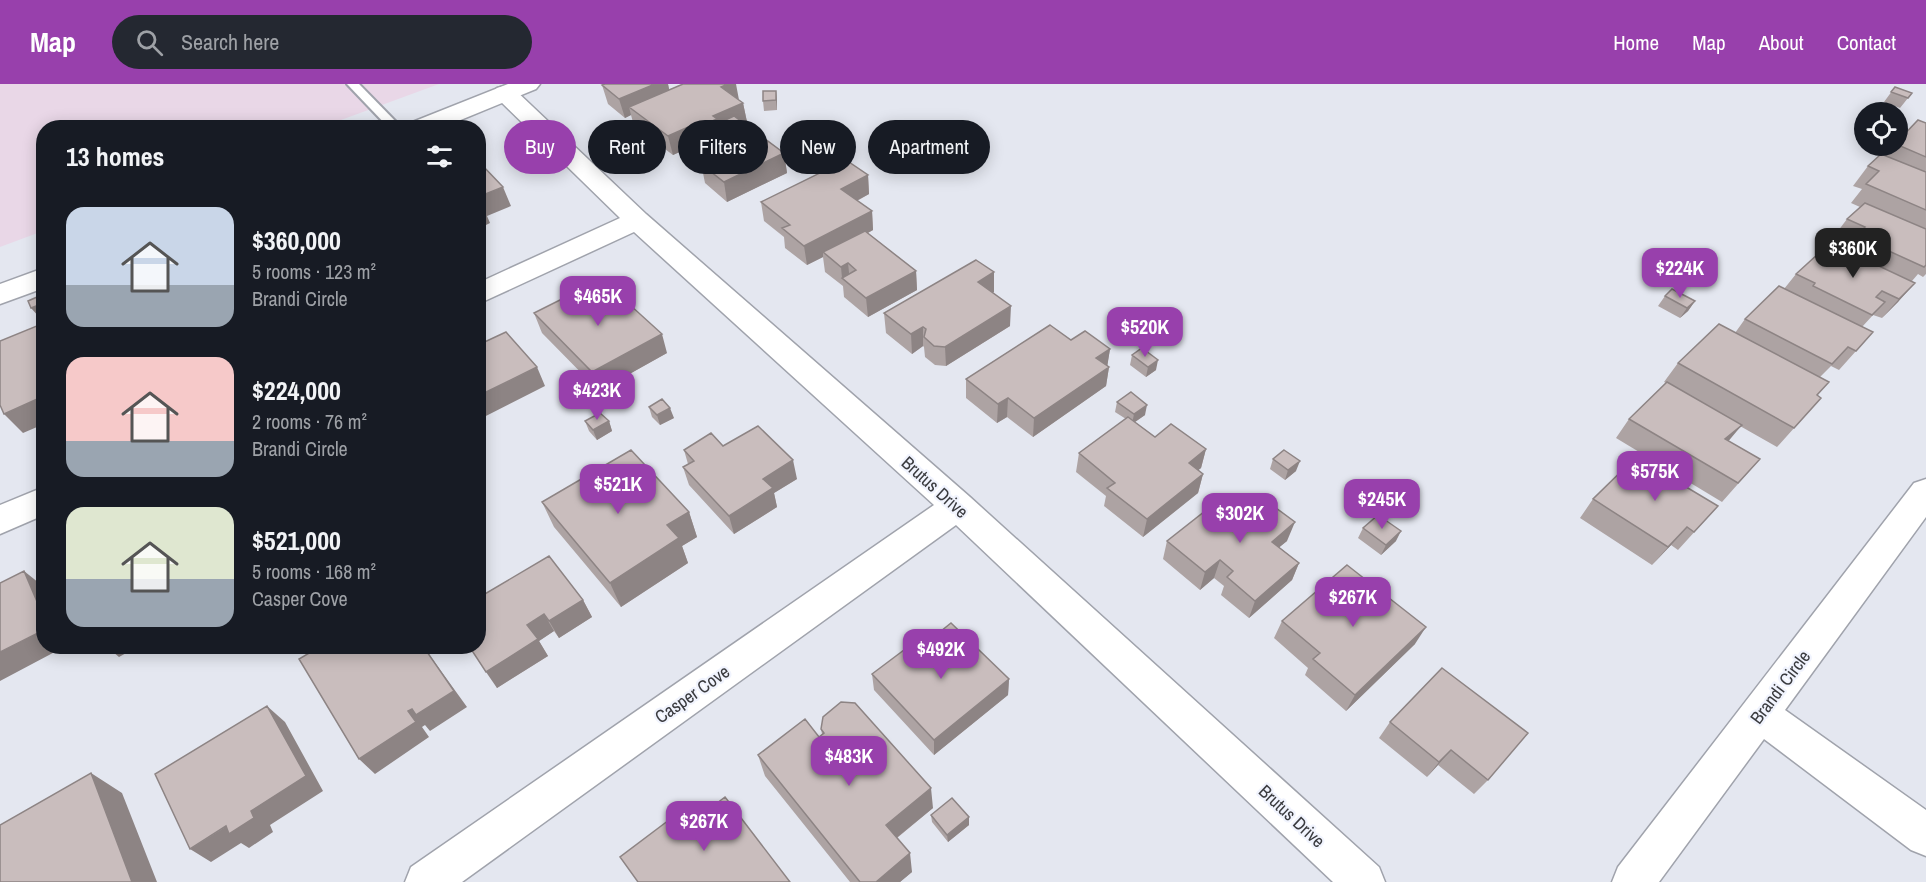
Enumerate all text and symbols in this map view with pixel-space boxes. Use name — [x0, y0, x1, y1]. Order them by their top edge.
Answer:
search box — [112, 15, 532, 69]
text: Map — [30, 23, 76, 61]
icon: search — [133, 26, 166, 59]
text: Search here — [181, 27, 279, 57]
text: Home — [1613, 28, 1659, 57]
text: Map — [1692, 28, 1726, 57]
text: About — [1759, 28, 1804, 57]
text: Contact — [1837, 28, 1896, 57]
map controls — [1854, 102, 1908, 156]
button: locate — [1854, 102, 1908, 156]
chip: Buy — [504, 120, 576, 174]
chip: Rent — [588, 120, 666, 174]
chip: Filters — [678, 120, 768, 174]
chip: New — [780, 120, 856, 174]
chip: Apartment — [868, 120, 990, 174]
text: 13 homes — [66, 139, 164, 174]
icon: filters — [423, 140, 456, 173]
text: $360,000 — [252, 223, 341, 258]
pin: $360K — [1811, 228, 1895, 279]
icon: home — [114, 231, 186, 303]
text: $360K — [1829, 234, 1877, 261]
pin: $224K — [1638, 248, 1722, 299]
text: $224K — [1656, 254, 1704, 281]
text: 5 rooms · 123 m² — [252, 258, 376, 285]
pin: $465K — [556, 276, 640, 327]
text: $465K — [574, 282, 622, 309]
text: Brandi Circle — [252, 285, 348, 312]
pin: $520K — [1103, 307, 1187, 358]
text: $520K — [1121, 313, 1169, 340]
pin: $423K — [555, 370, 639, 421]
text: $224,000 — [252, 373, 341, 408]
text: $423K — [573, 376, 621, 403]
icon: home — [114, 381, 186, 453]
text: 2 rooms · 76 m² — [252, 408, 367, 435]
text: Brandi Circle — [252, 435, 348, 462]
street label: Brutus Drive — [896, 450, 974, 524]
pin: $575K — [1613, 451, 1697, 502]
text: $575K — [1631, 457, 1679, 484]
pin: $521K — [576, 464, 660, 515]
text: $521K — [594, 470, 642, 497]
pin: $245K — [1340, 479, 1424, 530]
text: $245K — [1358, 485, 1406, 512]
pin: $302K — [1198, 493, 1282, 544]
text: $302K — [1216, 499, 1264, 526]
text: $521,000 — [252, 523, 341, 558]
icon: home — [114, 531, 186, 603]
text: 5 rooms · 168 m² — [252, 558, 376, 585]
pin: $267K — [1311, 577, 1395, 628]
text: $267K — [1329, 583, 1377, 610]
text: Casper Cove — [252, 585, 348, 612]
pin: $492K — [899, 629, 983, 680]
text: $492K — [917, 635, 965, 662]
street label: Brandi Circle — [1744, 645, 1816, 729]
street label: Casper Cove — [650, 659, 734, 729]
pin: $483K — [807, 736, 891, 787]
text: $483K — [825, 742, 873, 769]
street label: Brutus Drive — [1253, 779, 1331, 853]
pin: $267K — [662, 801, 746, 852]
text: $267K — [680, 807, 728, 834]

